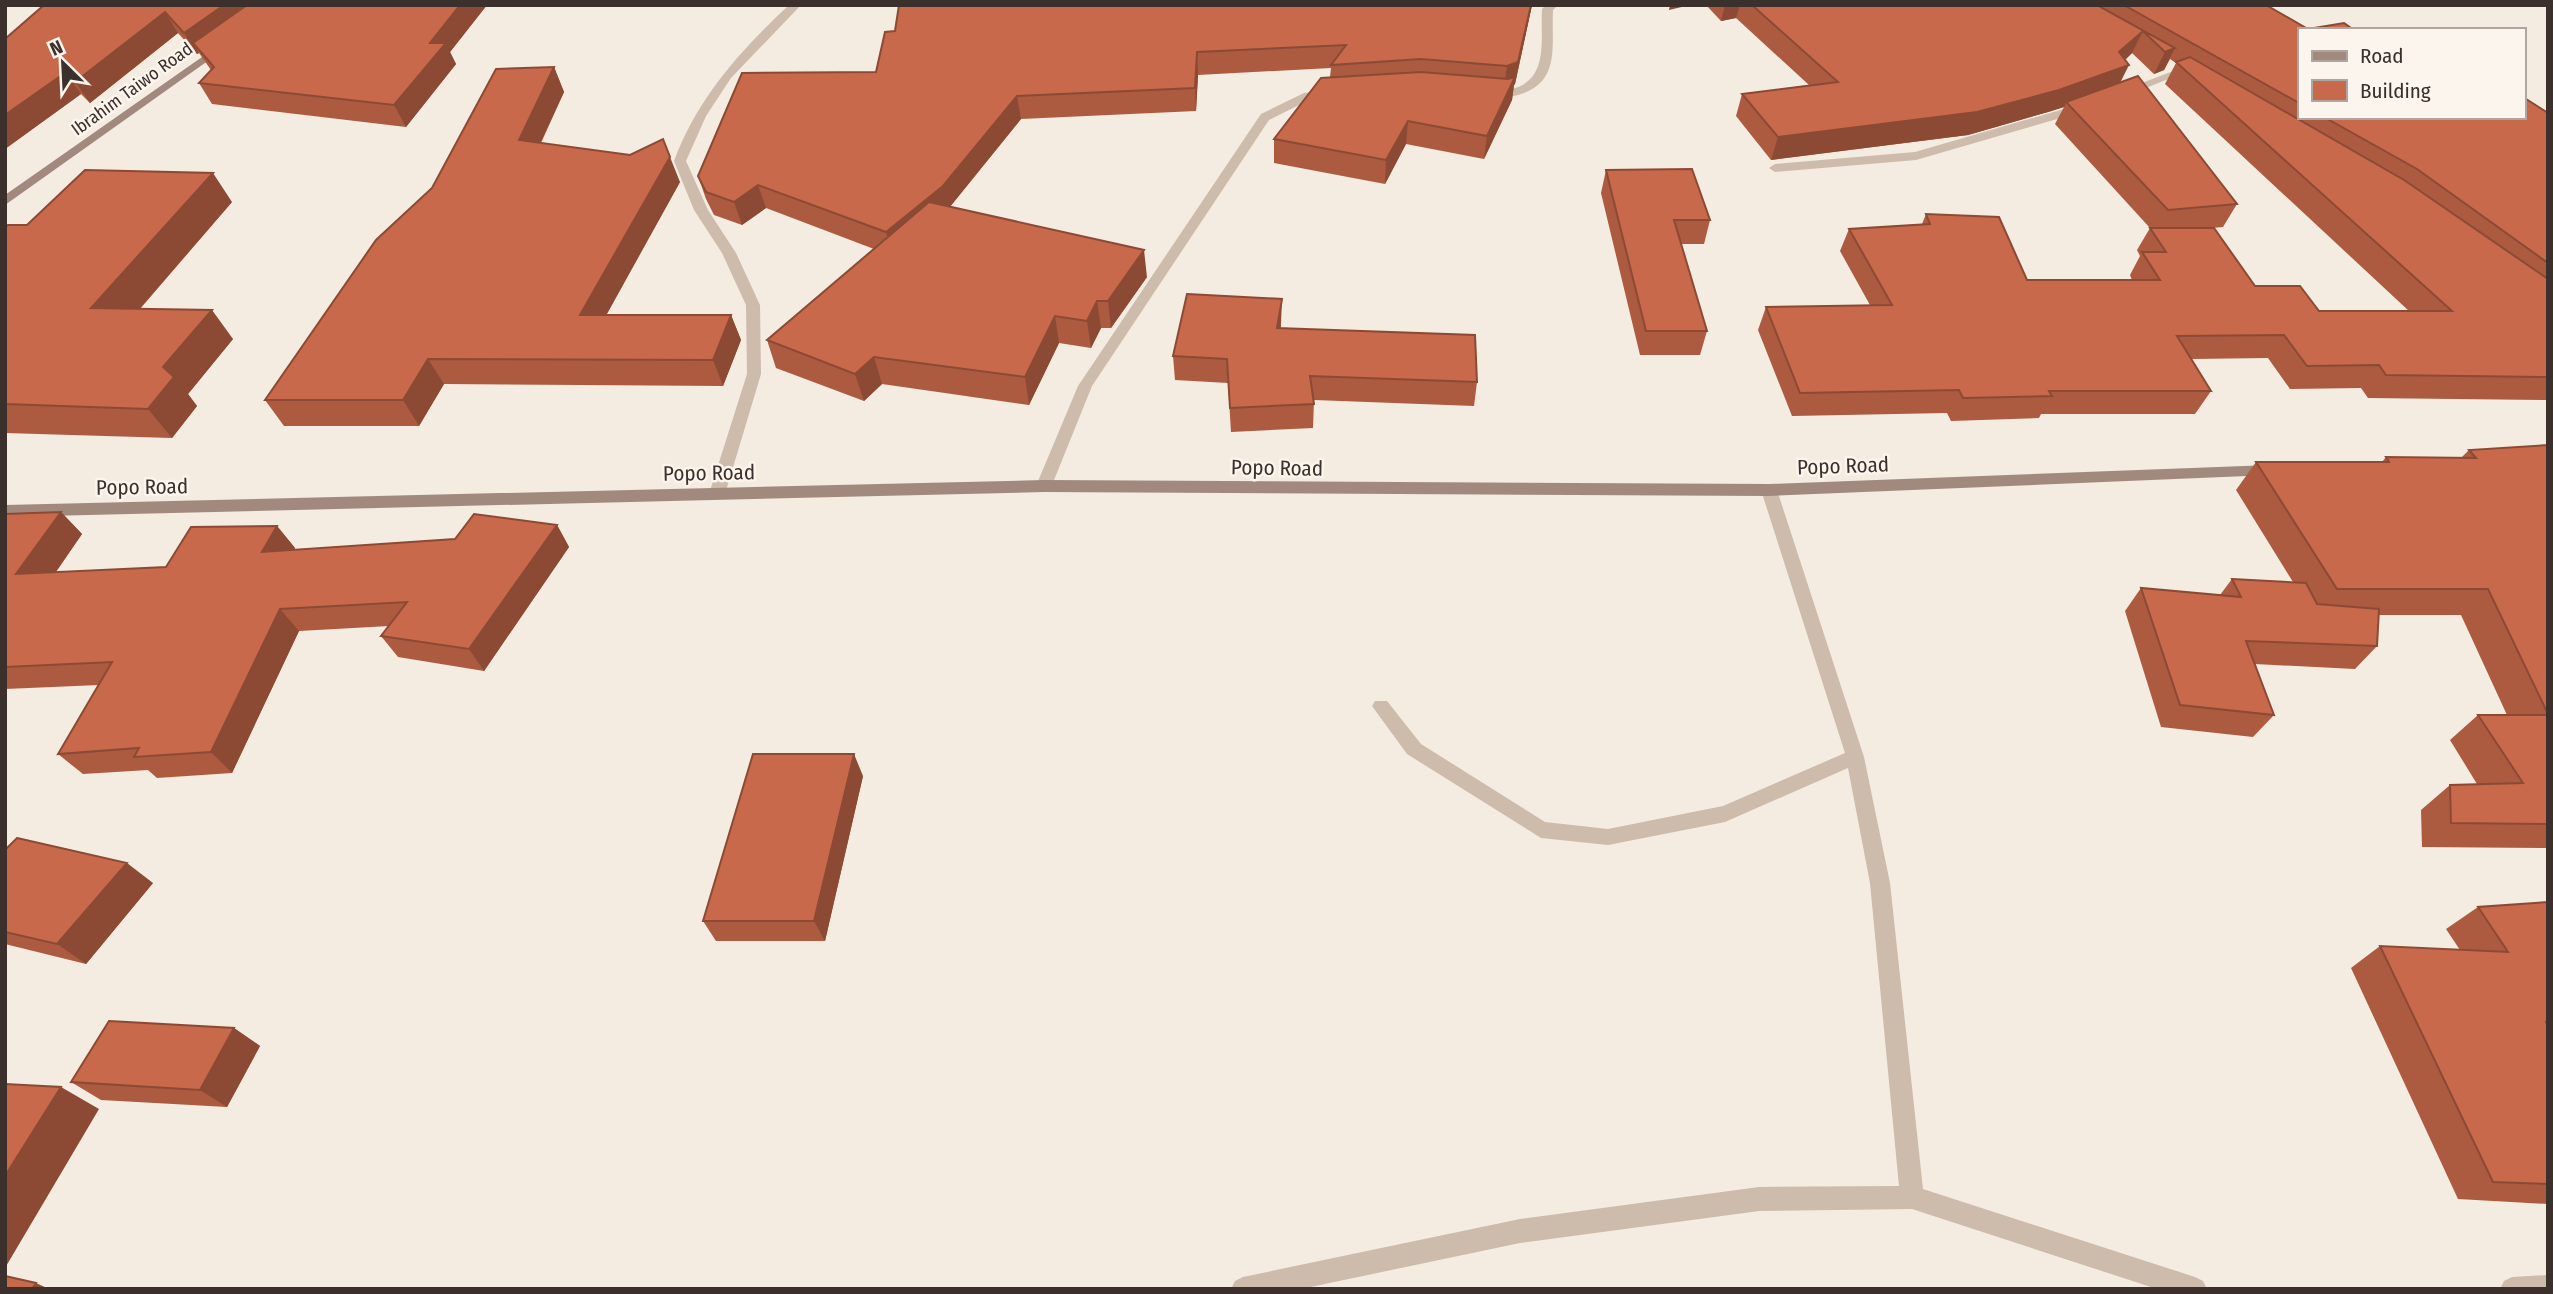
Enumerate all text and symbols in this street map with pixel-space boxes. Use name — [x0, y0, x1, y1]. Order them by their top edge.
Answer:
north arrow — [28, 28, 98, 98]
legend — [2298, 28, 2525, 119]
text: N — [46, 35, 66, 61]
street label: Ibrahim Taiwo Road — [67, 38, 197, 140]
text: Road — [2360, 43, 2404, 69]
text: Building — [2360, 78, 2431, 104]
street label: Popo Road — [1797, 451, 1889, 481]
street label: Popo Road — [1231, 454, 1323, 482]
street label: Popo Road — [663, 459, 755, 487]
street label: Popo Road — [96, 473, 188, 501]

